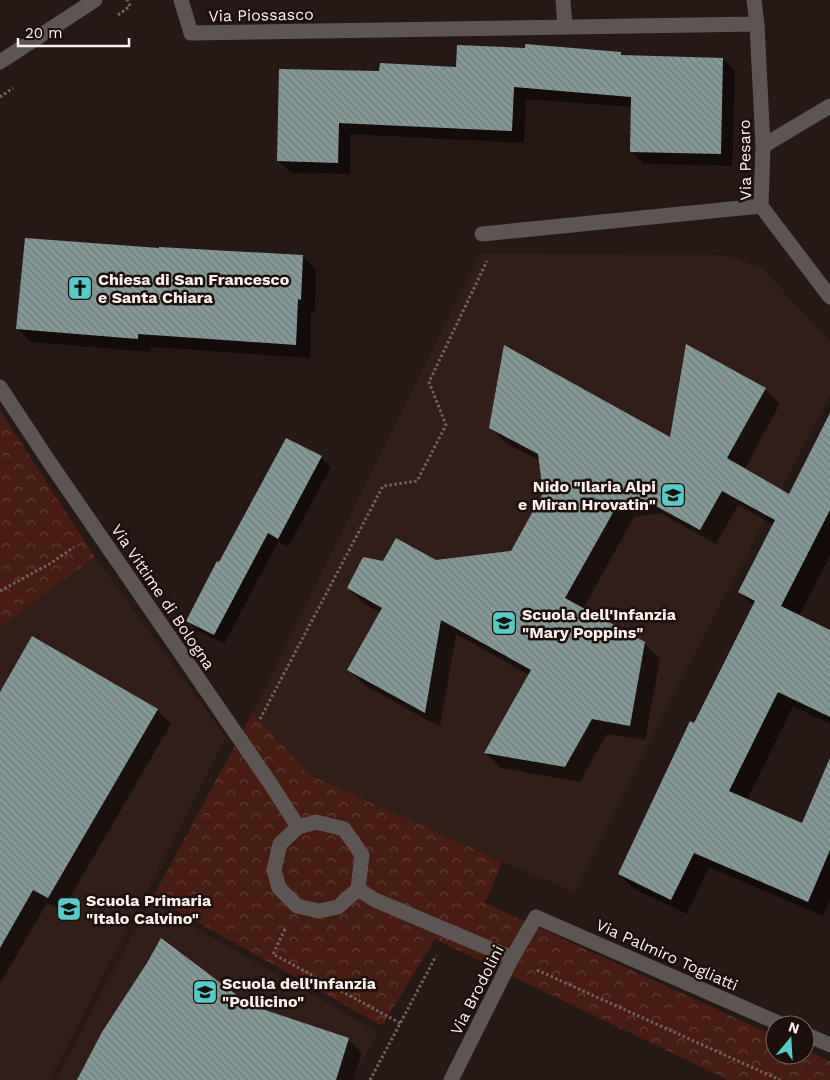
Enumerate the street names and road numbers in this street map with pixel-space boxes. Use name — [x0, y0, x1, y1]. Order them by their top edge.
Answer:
street label: Via Piossasco — [208, 5, 314, 25]
street label: Via Pesaro — [735, 119, 755, 201]
street label: Via Vittime di Bologna — [107, 521, 219, 673]
street label: Via Palmiro Togliatti — [593, 915, 741, 995]
street label: Via Brodolini — [446, 942, 508, 1038]

